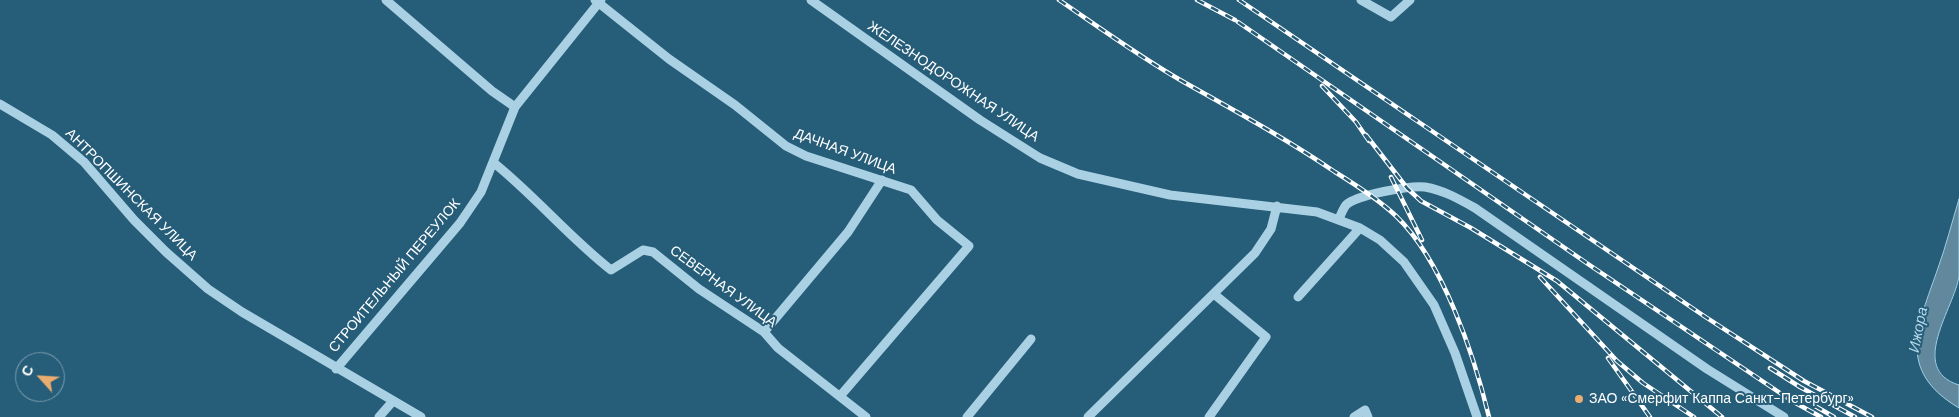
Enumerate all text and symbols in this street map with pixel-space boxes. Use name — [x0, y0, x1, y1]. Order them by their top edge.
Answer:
street label: ЖЕЛЕЗНОДОРОЖНАЯ УЛИЦА — [864, 18, 1042, 146]
street label: АНТРОПШИНСКАЯ УЛИЦА — [61, 125, 201, 265]
street label: ДАЧНАЯ УЛИЦА — [792, 126, 898, 178]
street label: СТРОИТЕЛЬНЫЙ ПЕРЕУЛОК — [326, 196, 464, 356]
street label: СЕВЕРНАЯ УЛИЦА — [666, 243, 780, 331]
water label: Ижора — [1906, 306, 1932, 354]
north arrow — [15, 352, 65, 402]
text: С — [17, 362, 38, 379]
place label: ЗАО «Смерфит Каппа Санкт-Петербург» — [1589, 391, 1854, 407]
marker: ЗАО «Смерфит Каппа Санкт-Петербург» — [1573, 393, 1585, 405]

